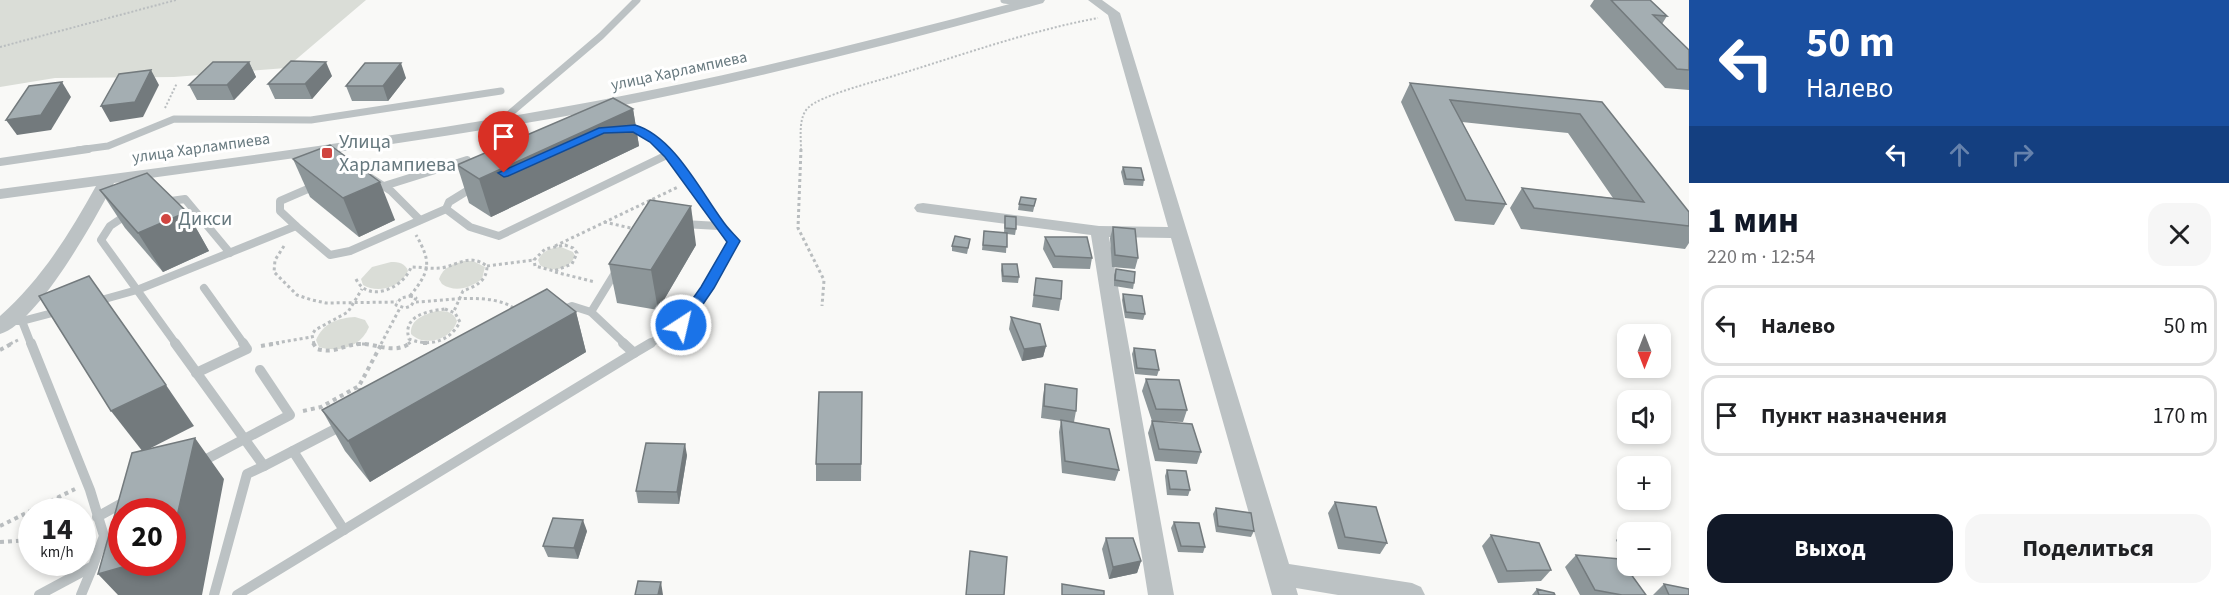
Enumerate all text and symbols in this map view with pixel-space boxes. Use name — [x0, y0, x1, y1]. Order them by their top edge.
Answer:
text: 50 m — [1806, 13, 1895, 73]
icon: left — [1707, 24, 1785, 102]
street label: улица Харлампиева — [609, 46, 749, 96]
text: Налево — [1806, 69, 1893, 108]
pin — [478, 111, 529, 173]
icon: arrive — [487, 120, 520, 153]
street label: улица Харлампиева — [131, 127, 271, 169]
place label: Улица Харлампиева — [339, 128, 456, 179]
icon: left — [1880, 138, 1913, 171]
icon: ahead — [1943, 138, 1976, 171]
icon: right — [2006, 138, 2039, 171]
marker: Улица Харлампиева — [320, 146, 334, 160]
text: 1 мин — [1707, 195, 1799, 246]
button: close — [2148, 203, 2211, 266]
place label: Дикси — [178, 205, 232, 233]
marker: Дикси — [159, 212, 173, 226]
text: 220 m · 12:54 — [1707, 243, 1815, 271]
position arrow — [649, 293, 713, 357]
icon: left — [1710, 309, 1743, 342]
text: Налево — [1761, 310, 1835, 342]
text: 50 m — [2163, 310, 2208, 342]
north arrow — [1617, 324, 1671, 378]
map controls — [1617, 324, 1671, 576]
button: sound — [1617, 390, 1671, 444]
icon: arrive — [1710, 399, 1743, 432]
text: Пункт назначения — [1761, 400, 1947, 432]
text: 170 m — [2153, 400, 2208, 432]
button: + — [1617, 456, 1671, 510]
speed limit sign: 20 — [108, 498, 186, 576]
text: 14 — [41, 508, 73, 551]
button: Выход — [1707, 514, 1953, 583]
button: Поделиться — [1965, 514, 2211, 583]
button: − — [1617, 522, 1671, 576]
text: km/h — [40, 542, 74, 563]

